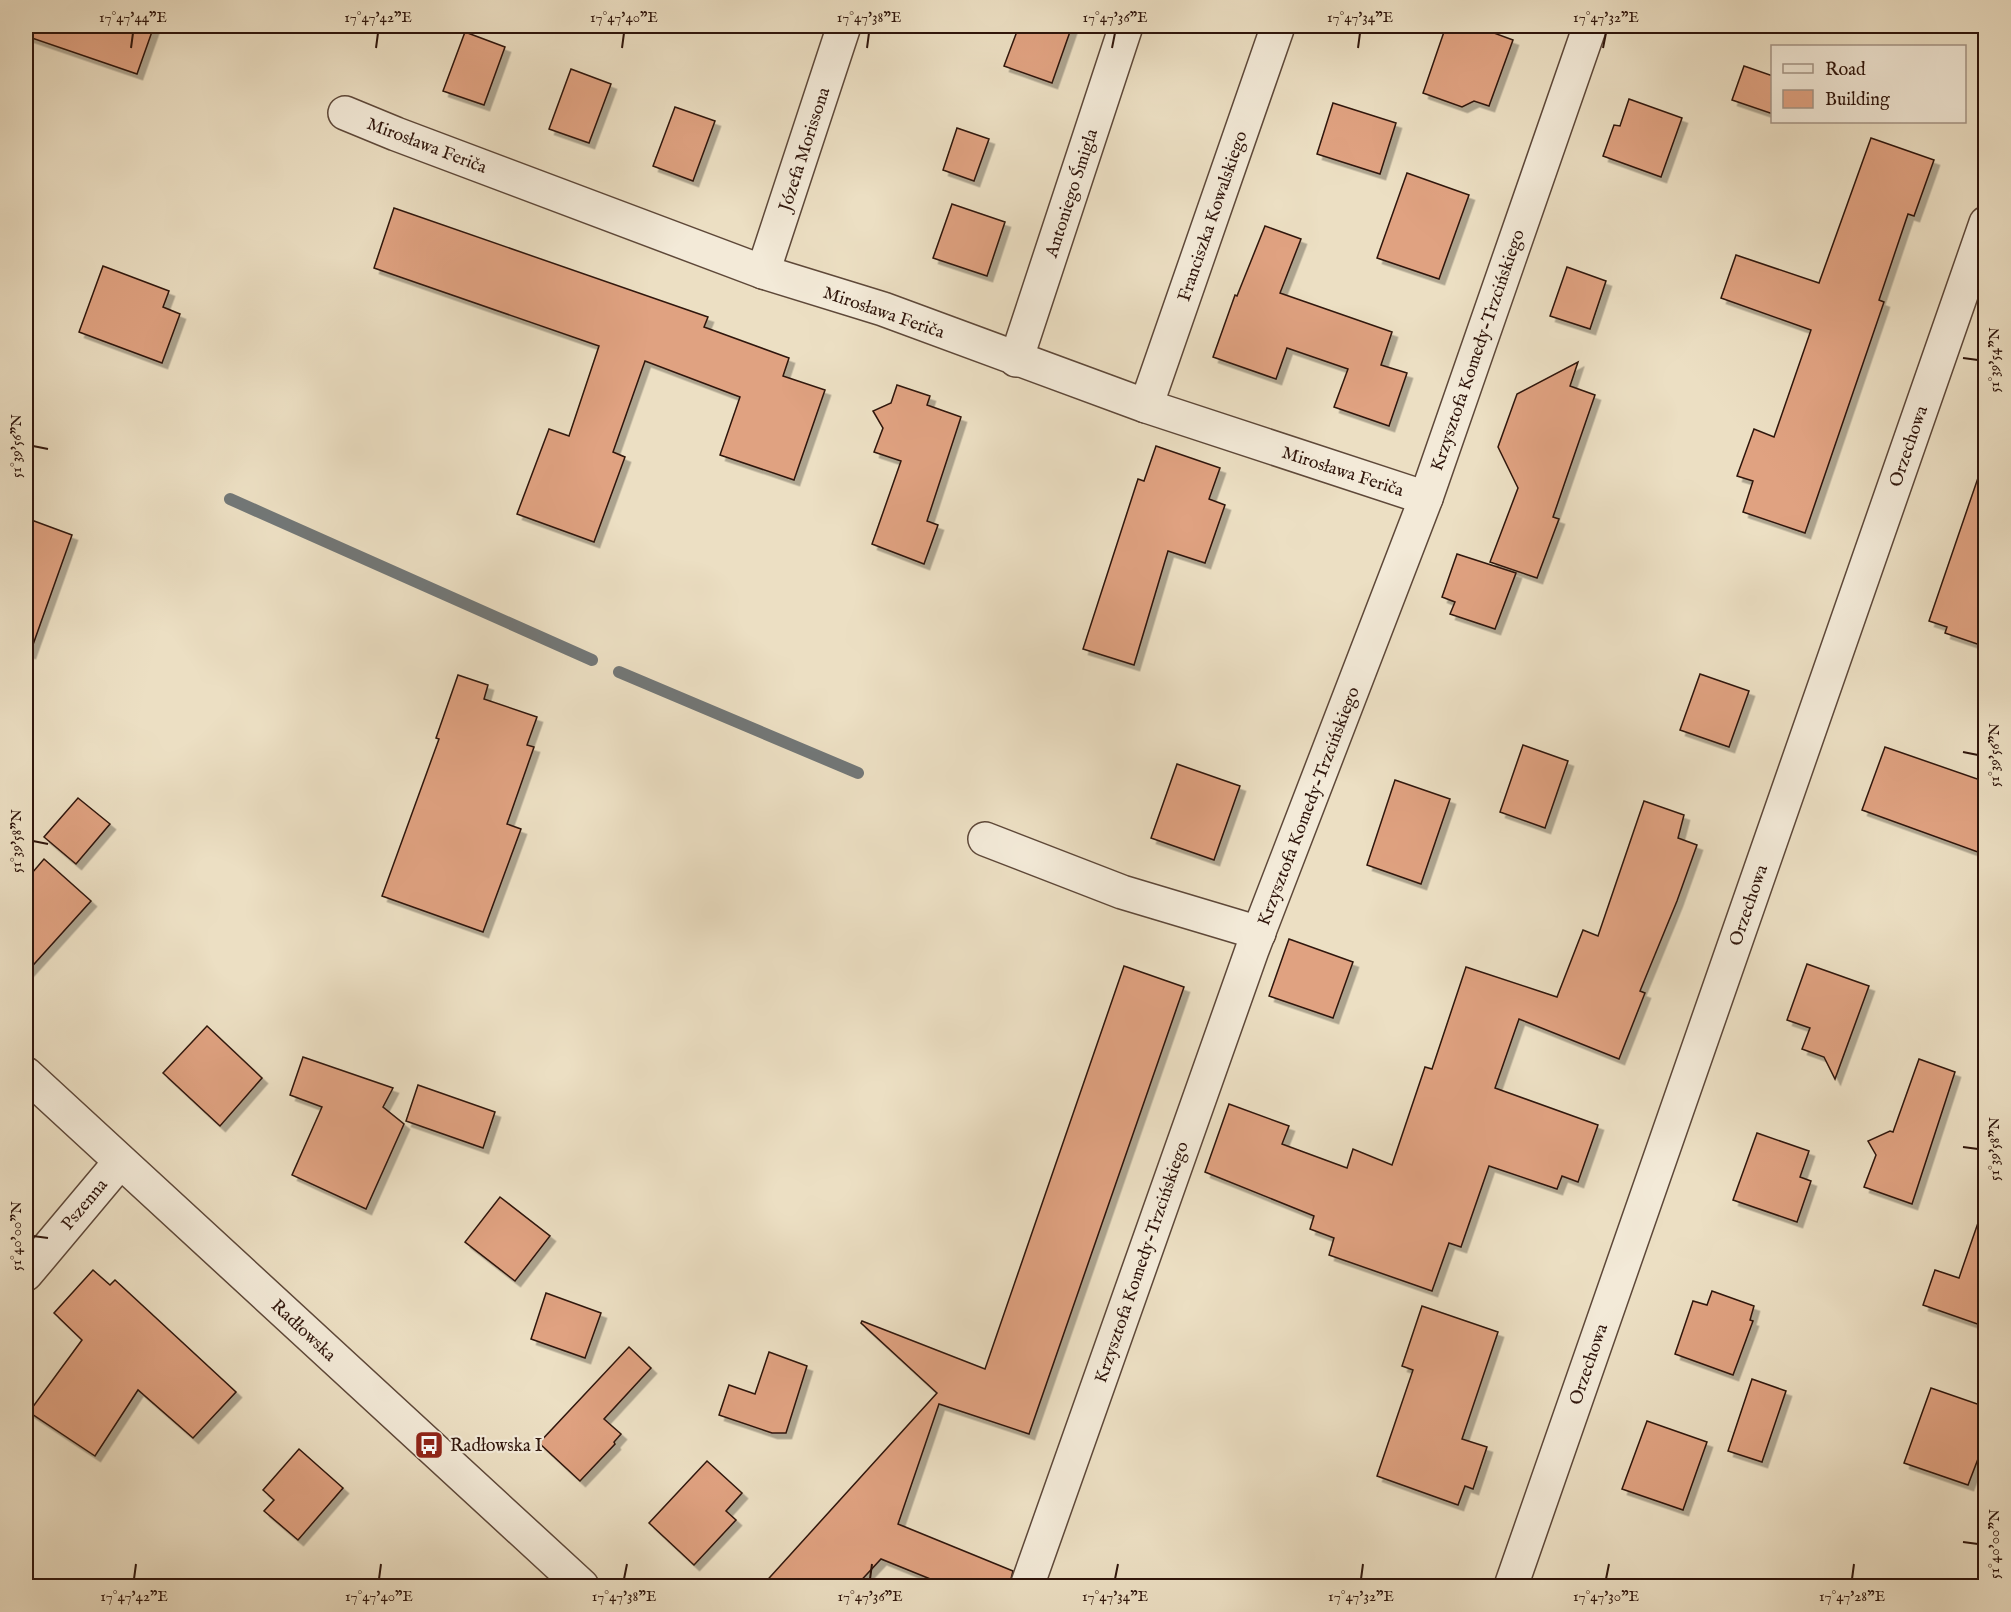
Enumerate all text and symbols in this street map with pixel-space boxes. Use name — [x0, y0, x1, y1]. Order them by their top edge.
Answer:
text: 17°47'44"E — [99, 8, 167, 27]
text: 17°47'42"E — [344, 8, 412, 27]
text: 17°47'40"E — [590, 8, 658, 27]
text: 17°47'38"E — [837, 8, 901, 27]
text: 17°47'36"E — [1082, 8, 1148, 27]
text: 17°47'34"E — [1327, 8, 1393, 27]
text: 17°47'32"E — [1573, 8, 1639, 27]
legend — [1771, 45, 1966, 123]
text: Road — [1825, 59, 1866, 82]
street label: Józefa Morissona — [774, 84, 836, 216]
text: Building — [1825, 89, 1890, 112]
street label: Mirosława Feriča — [363, 113, 490, 180]
street label: Antoniego Śmigla — [1039, 125, 1104, 262]
street label: Franciszka Kowalskiego — [1173, 128, 1254, 305]
street label: Krzysztofa Komedy-Trzcińskiego — [1426, 226, 1531, 474]
street label: Mirosława Feriča — [820, 282, 947, 345]
text: 51°39'54"N — [1985, 327, 2004, 393]
street label: Orzechowa — [1885, 403, 1934, 490]
text: 51°39'56"N — [7, 414, 26, 478]
street label: Mirosława Feriča — [1279, 442, 1407, 503]
street label: Krzysztofa Komedy-Trzcińskiego — [1253, 684, 1366, 929]
text: 51°39'56"N — [1985, 723, 2004, 787]
text: 51°39'58"N — [7, 809, 26, 873]
street label: Orzechowa — [1725, 862, 1774, 949]
text: 51°39'58"N — [1985, 1117, 2004, 1181]
street label: Krzysztofa Komedy-Trzcińskiego — [1090, 1138, 1195, 1386]
street label: Pszenna — [57, 1174, 113, 1235]
text: 51°40'00"N — [7, 1201, 26, 1271]
street label: Radłowska — [266, 1295, 341, 1367]
street label: Orzechowa — [1565, 1321, 1614, 1408]
bus stop icon: Radłowska I — [413, 1429, 445, 1461]
place label: Radłowska I — [450, 1435, 543, 1458]
text: 51°40'00"N — [1985, 1509, 2004, 1579]
text: 17°47'42"E — [100, 1587, 168, 1606]
text: 17°47'40"E — [345, 1587, 413, 1606]
text: 17°47'38"E — [592, 1587, 656, 1606]
text: 17°47'36"E — [837, 1587, 903, 1606]
text: 17°47'34"E — [1082, 1587, 1148, 1606]
text: 17°47'32"E — [1328, 1587, 1394, 1606]
text: 17°47'30"E — [1573, 1587, 1639, 1606]
text: 17°47'28"E — [1819, 1587, 1885, 1606]

